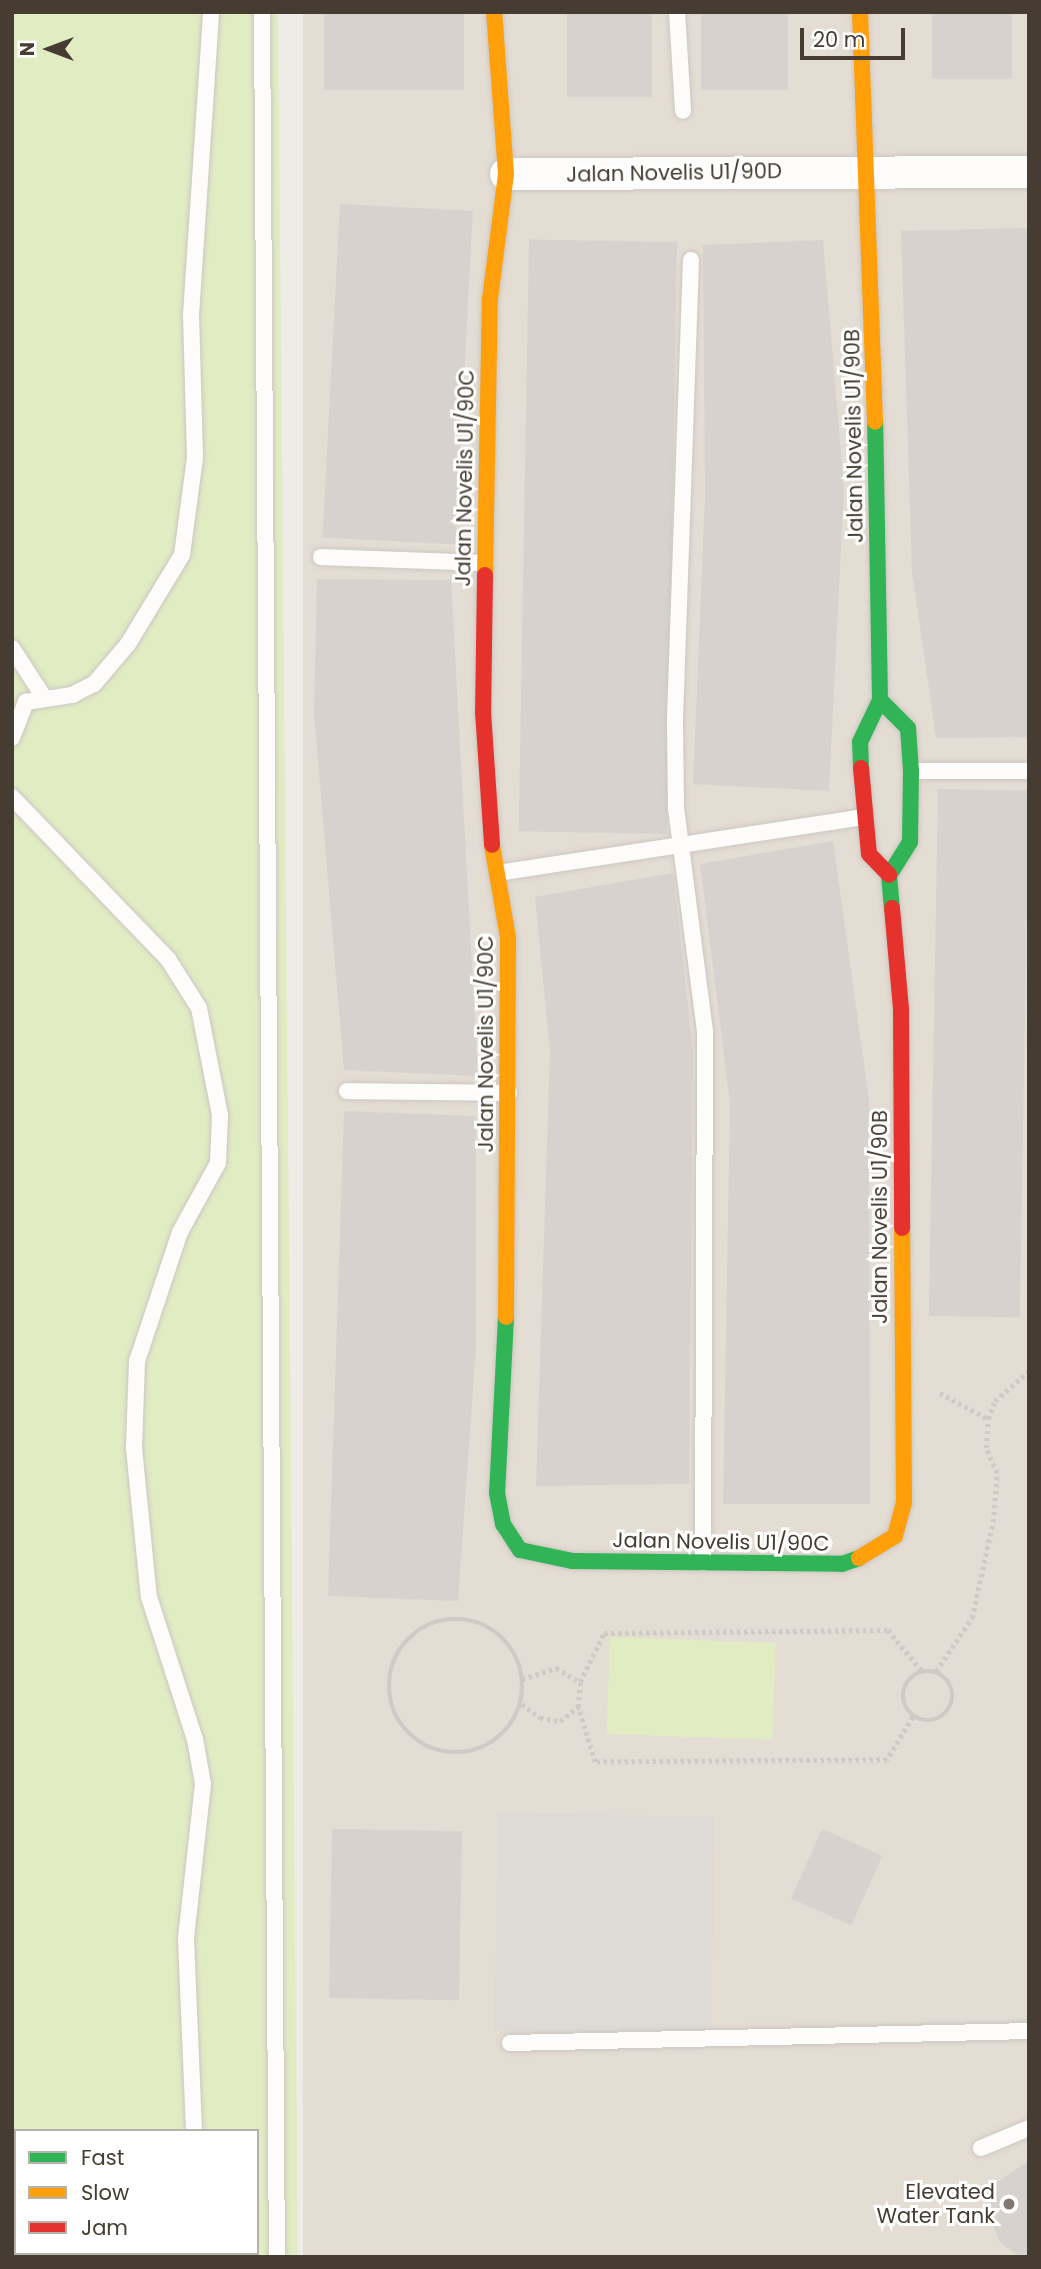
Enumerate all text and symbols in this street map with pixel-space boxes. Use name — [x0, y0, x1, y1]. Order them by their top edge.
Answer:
north arrow — [14, 14, 84, 84]
scale bar — [803, 14, 908, 58]
text: 20 m — [813, 25, 866, 54]
text: N — [14, 42, 41, 56]
street label: Jalan Novelis U1/90D — [566, 159, 782, 187]
street label: Jalan Novelis U1/90B — [840, 329, 868, 543]
street label: Jalan Novelis U1/90C — [451, 369, 479, 587]
street label: Jalan Novelis U1/90C — [473, 935, 499, 1153]
street label: Jalan Novelis U1/90B — [867, 1110, 893, 1324]
street label: Jalan Novelis U1/90C — [612, 1528, 830, 1556]
legend — [14, 2129, 259, 2255]
text: Fast — [81, 2143, 124, 2172]
text: Slow — [81, 2178, 129, 2207]
place label: Elevated Water Tank — [876, 2179, 995, 2229]
marker: Elevated Water Tank — [1001, 2196, 1017, 2212]
text: Jam — [81, 2213, 128, 2242]

